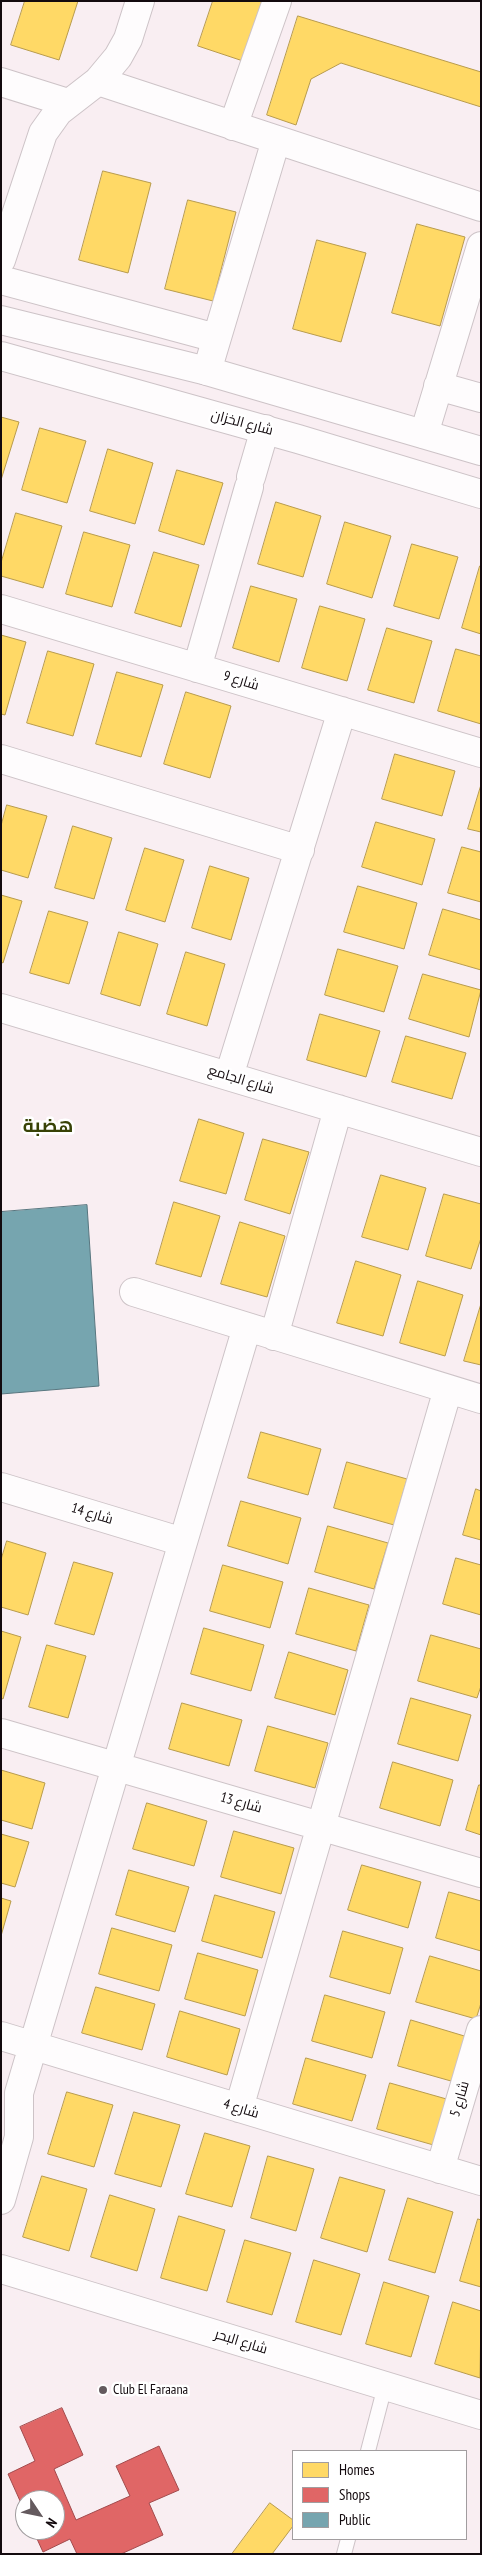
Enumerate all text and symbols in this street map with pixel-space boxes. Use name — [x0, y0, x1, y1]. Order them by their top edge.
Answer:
street label: شارع الخزان — [209, 407, 275, 439]
street label: شارع 9 — [221, 668, 261, 694]
street label: شارع الجامع — [206, 1062, 276, 1098]
district label: هضبة — [23, 1116, 73, 1138]
street label: شارع 14 — [69, 1500, 115, 1528]
street label: شارع 13 — [218, 1789, 264, 1817]
street label: شارع 5 — [447, 2079, 473, 2119]
street label: شارع 4 — [221, 2096, 261, 2122]
street label: شارع البحر — [213, 2326, 269, 2358]
place label: Club El Faraana — [113, 2382, 188, 2398]
marker: Club El Faraana — [97, 2384, 109, 2396]
legend — [292, 2450, 467, 2540]
text: Homes — [339, 2460, 375, 2479]
text: Shops — [339, 2485, 370, 2504]
north arrow — [15, 2490, 65, 2540]
text: Public — [339, 2510, 370, 2529]
text: N — [42, 2515, 61, 2531]

